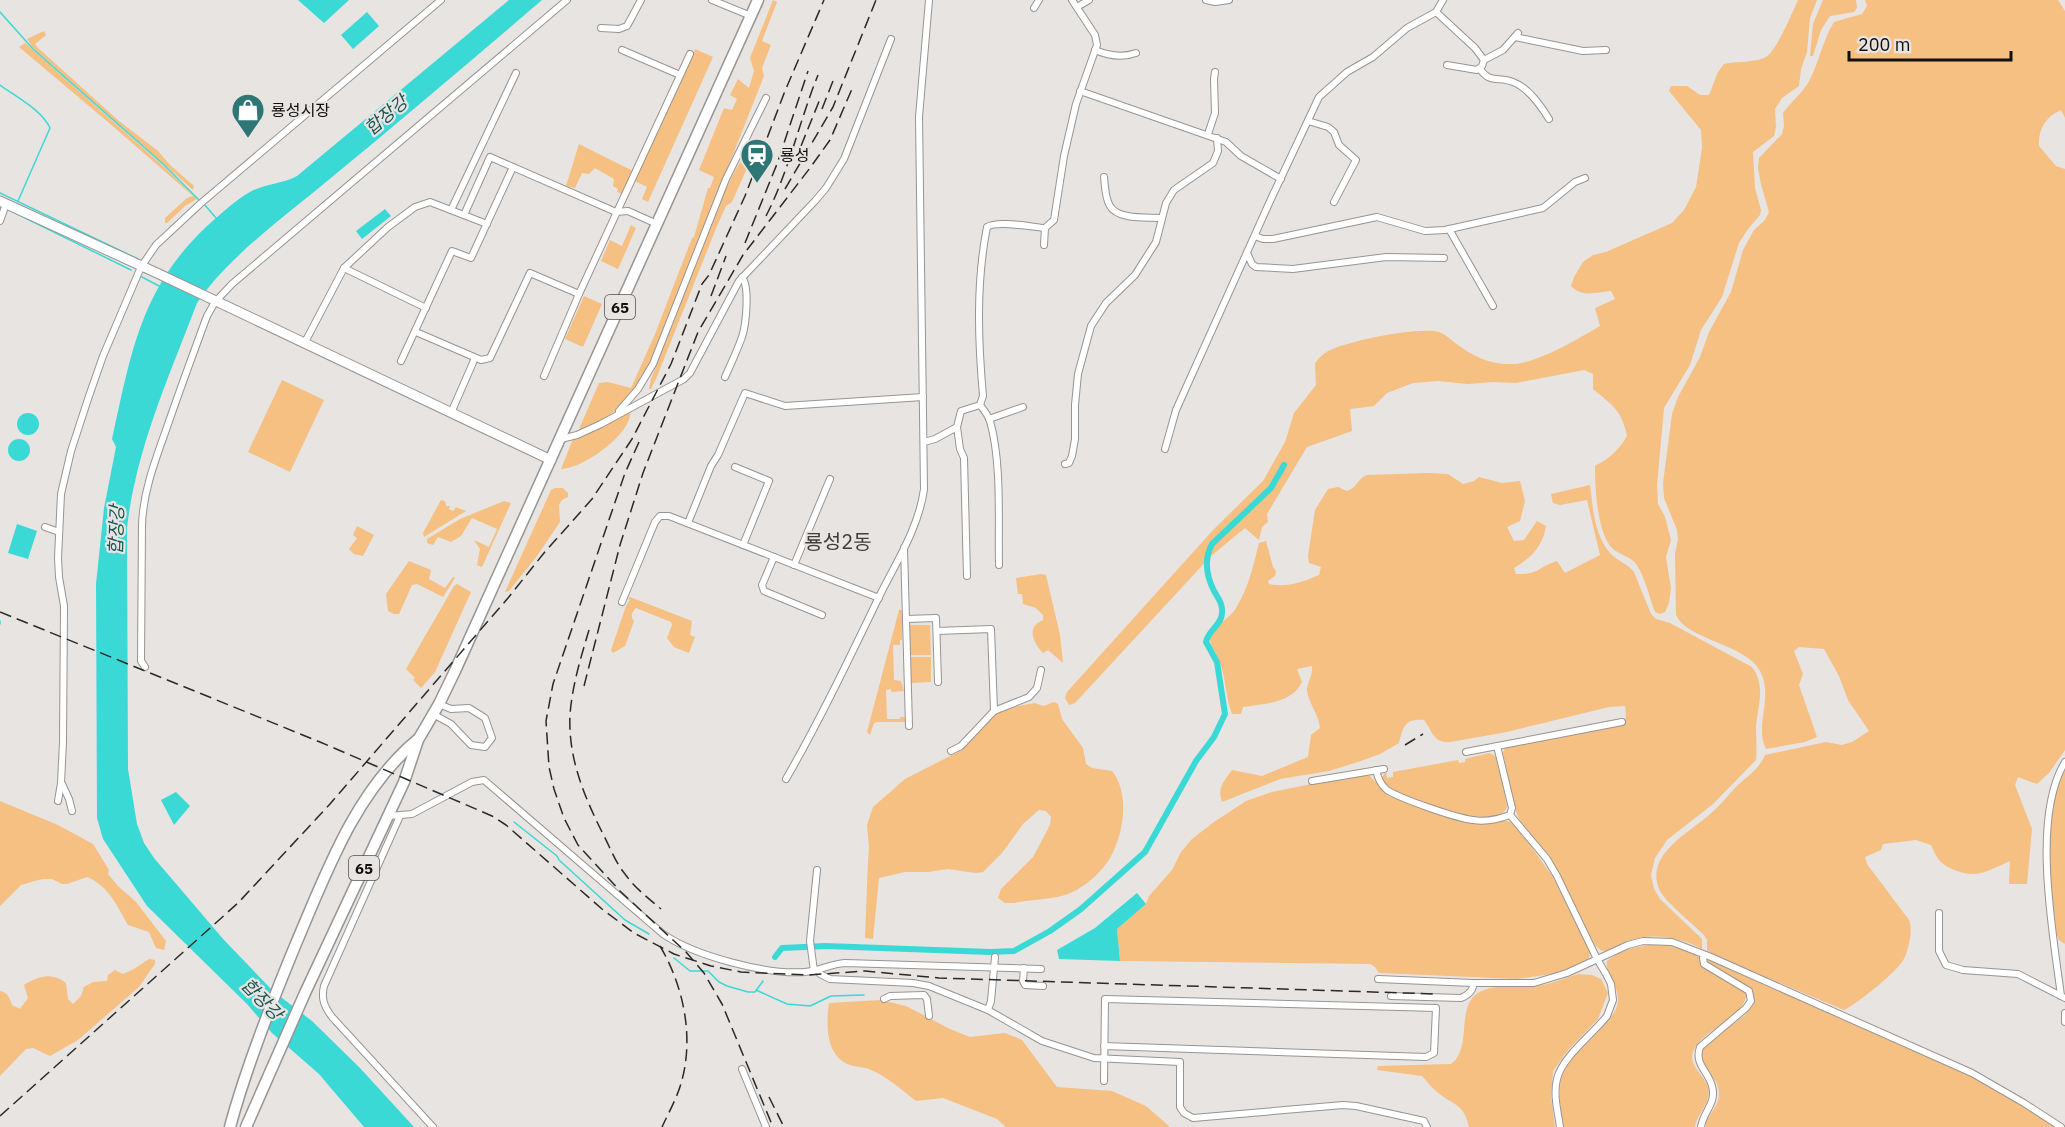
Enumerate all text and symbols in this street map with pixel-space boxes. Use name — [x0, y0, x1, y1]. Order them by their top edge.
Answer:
scale bar — [1849, 24, 2011, 62]
text: 200 m — [1858, 33, 1910, 56]
water label: 합장강 — [360, 89, 414, 140]
shop icon: 룡성시장 — [230, 92, 266, 139]
place label: 룡성시장 — [271, 100, 330, 120]
station icon: 룡성 — [739, 137, 775, 184]
place label: 룡성 — [780, 145, 809, 165]
road number: 65 — [605, 295, 635, 319]
water label: 합장강 — [104, 502, 128, 555]
district label: 룡성2동 — [804, 528, 872, 555]
road number: 65 — [349, 856, 379, 880]
water label: 합장강 — [236, 973, 289, 1027]

